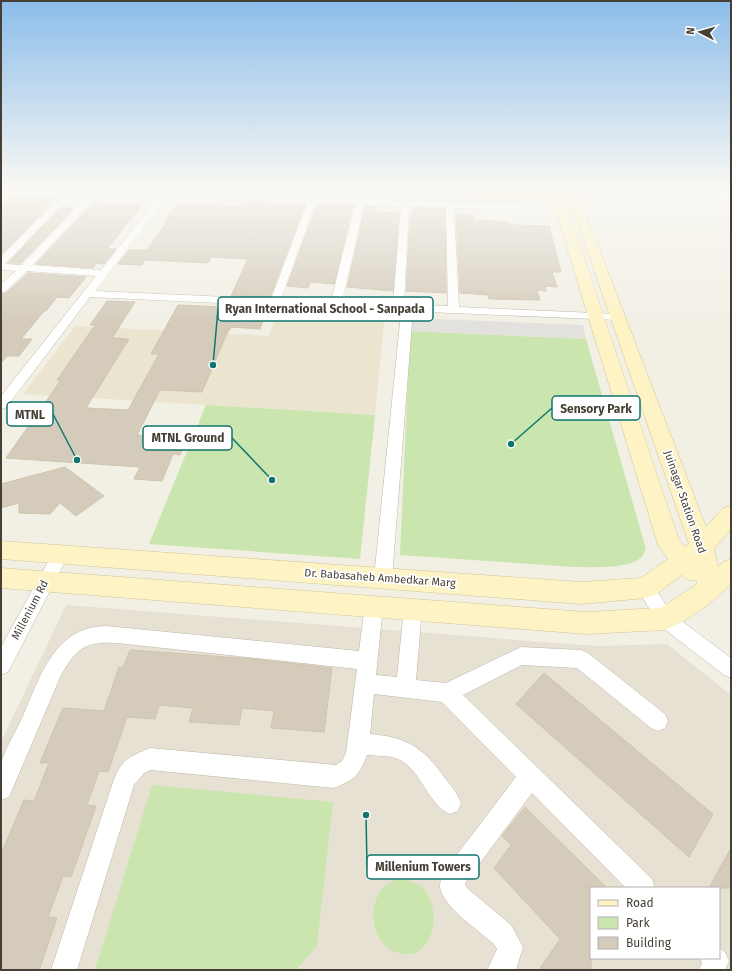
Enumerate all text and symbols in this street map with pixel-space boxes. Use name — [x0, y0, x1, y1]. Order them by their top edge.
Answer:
north arrow — [680, 12, 720, 52]
text: N — [684, 27, 697, 35]
callout: Ryan International School - Sanpada — [218, 297, 433, 321]
text: Ryan International School - Sanpada — [225, 302, 425, 316]
callout: Sensory Park — [552, 396, 640, 420]
callout: MTNL — [7, 402, 53, 426]
text: Sensory Park — [560, 402, 632, 416]
text: MTNL — [15, 408, 45, 422]
callout: MTNL Ground — [143, 426, 232, 450]
text: MTNL Ground — [152, 431, 224, 445]
street label: Juinagar Station Road — [661, 449, 709, 555]
street label: Dr. Babasaheb Ambedkar Marg — [304, 566, 456, 590]
street label: Millenium Rd — [9, 578, 51, 642]
callout: Millenium Towers — [367, 855, 479, 879]
text: Millenium Towers — [375, 860, 471, 874]
legend — [590, 887, 720, 959]
text: Road — [626, 896, 654, 910]
text: Park — [626, 916, 650, 930]
text: Building — [626, 936, 672, 950]

